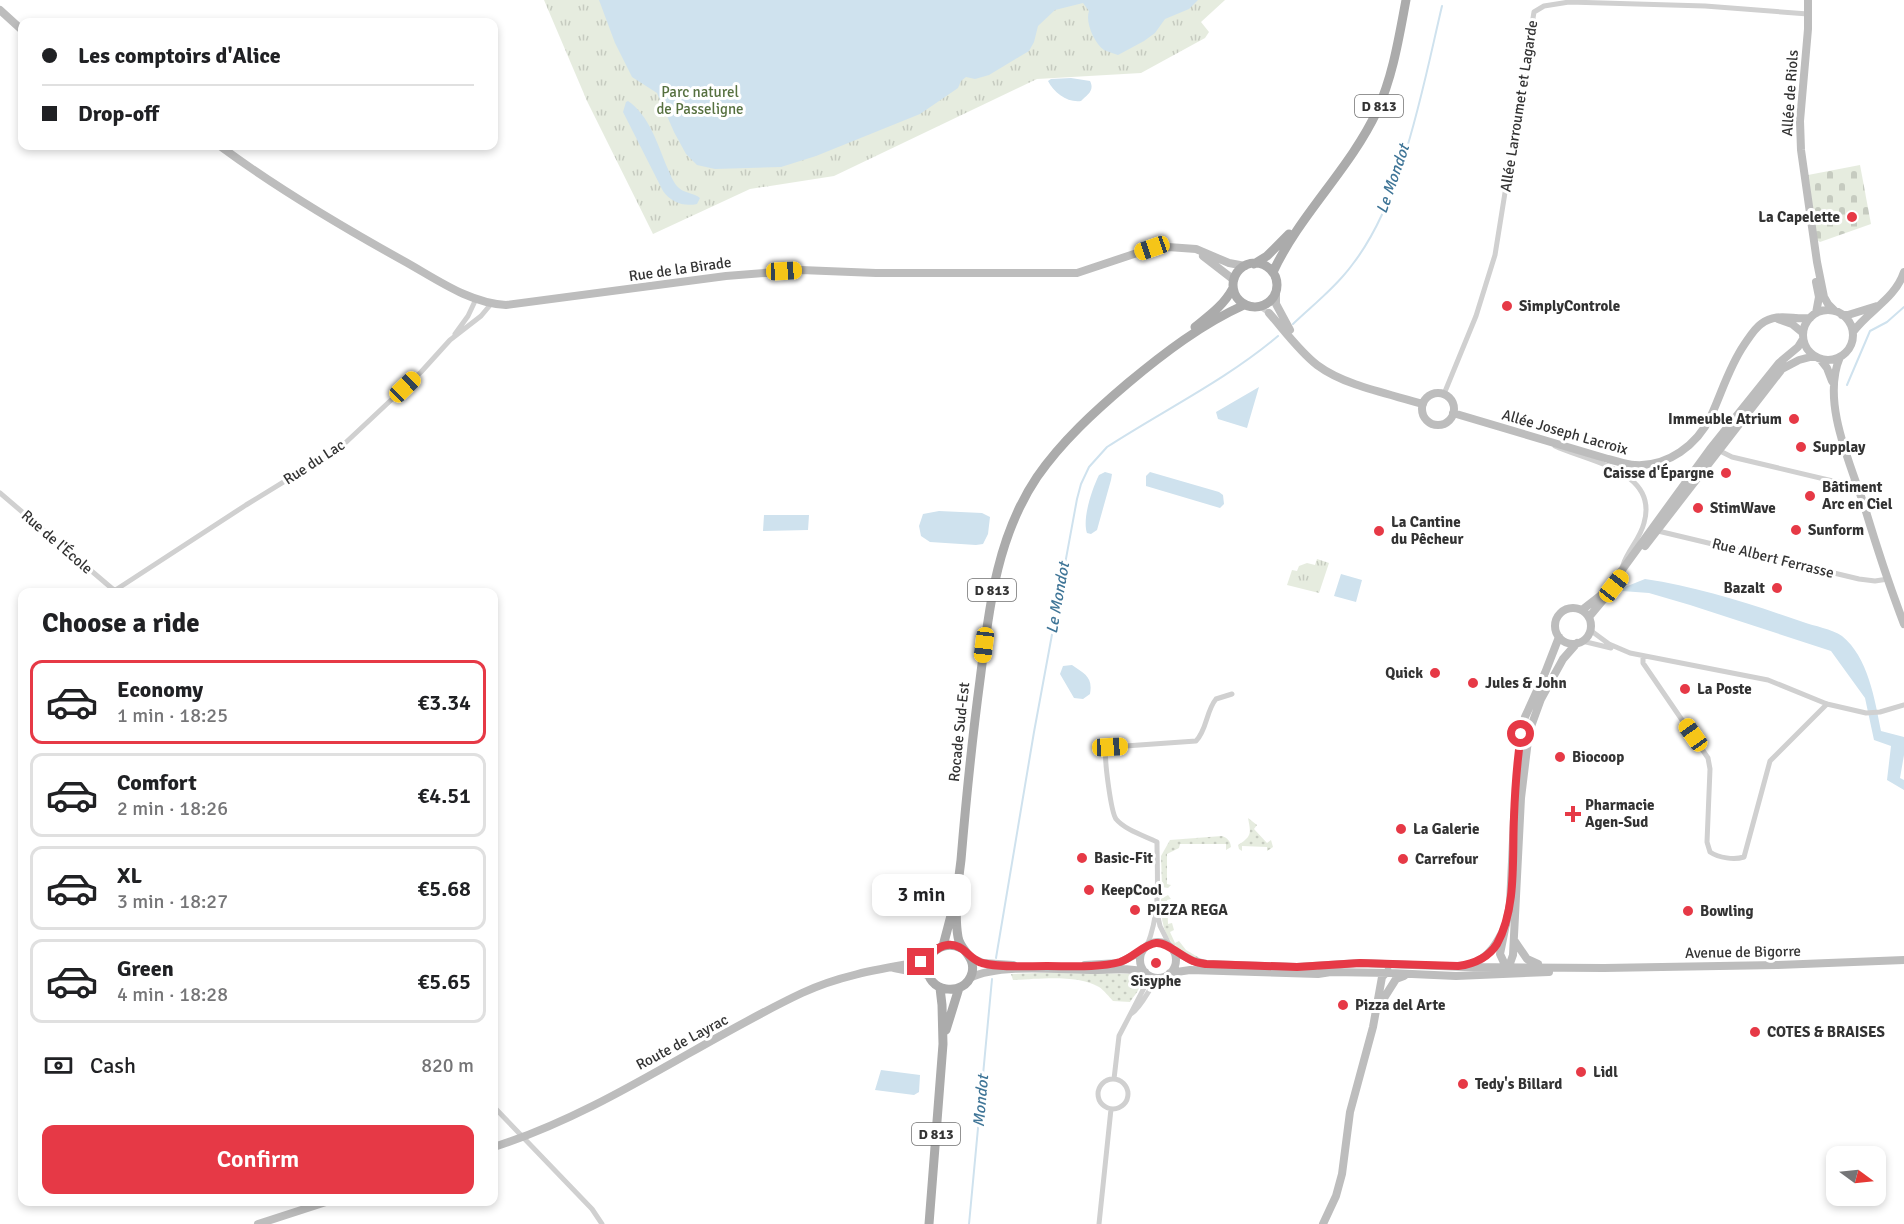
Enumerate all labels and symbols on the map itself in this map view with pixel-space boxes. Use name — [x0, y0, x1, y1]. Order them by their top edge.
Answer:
street label: Allée Larroumet et Lagarde — [1497, 19, 1541, 193]
street label: Allée de Riols — [1778, 49, 1802, 137]
park label: Parc naturel de Passeligne — [656, 83, 744, 118]
road number: D 813 — [1355, 95, 1403, 117]
water label: Le Mondot — [1372, 140, 1415, 216]
place label: La Capelette — [1758, 208, 1840, 226]
marker: La Capelette — [1845, 210, 1859, 224]
car — [1132, 234, 1172, 262]
street label: Rue de la Birade — [628, 253, 732, 285]
car — [766, 261, 802, 281]
place label: SimplyControle — [1519, 297, 1620, 315]
marker: SimplyControle — [1500, 299, 1514, 313]
car — [386, 368, 424, 406]
street label: Allée Joseph Lacroix — [1500, 405, 1630, 459]
place label: Immeuble Atrium — [1668, 410, 1782, 428]
marker: Immeuble Atrium — [1787, 412, 1801, 426]
street label: Rue du Lac — [280, 436, 348, 488]
place label: Supplay — [1813, 438, 1866, 456]
marker: Supplay — [1794, 440, 1808, 454]
place label: Caisse d'Épargne — [1603, 463, 1714, 482]
marker: Caisse d'Épargne — [1719, 466, 1733, 480]
place label: Bâtiment Arc en Ciel — [1822, 478, 1893, 513]
marker: Bâtiment Arc en Ciel — [1803, 489, 1817, 503]
place label: StimWave — [1710, 499, 1776, 517]
marker: StimWave — [1691, 501, 1705, 515]
street label: Rue de l'École — [18, 505, 97, 578]
place label: La Cantine du Pêcheur — [1391, 513, 1464, 548]
place label: Sunform — [1808, 521, 1864, 539]
marker: Sunform — [1789, 523, 1803, 537]
marker: La Cantine du Pêcheur — [1372, 524, 1386, 538]
street label: Rue Albert Ferrasse — [1710, 534, 1836, 582]
water label: Le Mondot — [1042, 559, 1074, 635]
car — [1596, 566, 1632, 606]
road number: D 813 — [968, 579, 1016, 601]
place label: Bazalt — [1724, 579, 1765, 597]
marker: Bazalt — [1770, 581, 1784, 595]
car — [973, 626, 995, 664]
place label: Quick — [1385, 664, 1423, 682]
marker: Quick — [1428, 666, 1442, 680]
place label: Jules & John — [1485, 674, 1567, 692]
marker: Jules & John — [1466, 676, 1480, 690]
place label: La Poste — [1697, 680, 1752, 698]
street label: Rocade Sud-Est — [945, 681, 973, 783]
marker: La Poste — [1678, 682, 1692, 696]
car — [1675, 715, 1711, 755]
route start — [1507, 720, 1534, 747]
car — [1092, 737, 1128, 757]
place label: Biocoop — [1572, 748, 1624, 766]
marker: Biocoop — [1553, 750, 1567, 764]
place label: Pharmacie Agen-Sud — [1585, 796, 1655, 831]
marker: Pharmacie Agen-Sud — [1566, 807, 1580, 821]
place label: La Galerie — [1413, 820, 1480, 838]
marker: La Galerie — [1394, 822, 1408, 836]
place label: Basic-Fit — [1094, 849, 1153, 867]
place label: Carrefour — [1415, 850, 1478, 868]
marker: Basic-Fit — [1075, 851, 1089, 865]
marker: Carrefour — [1396, 852, 1410, 866]
callout: 3 min — [872, 875, 970, 917]
place label: KeepCool — [1101, 881, 1163, 899]
marker: KeepCool — [1082, 883, 1096, 897]
place label: PIZZA REGA — [1147, 901, 1228, 919]
place label: Bowling — [1700, 902, 1754, 920]
marker: PIZZA REGA — [1128, 903, 1142, 917]
marker: Bowling — [1681, 904, 1695, 918]
street label: Avenue de Bigorre — [1685, 942, 1801, 962]
route end — [907, 948, 934, 975]
marker: Sisyphe — [1149, 956, 1163, 970]
place label: Sisyphe — [1131, 972, 1181, 990]
place label: Pizza del Arte — [1355, 996, 1445, 1014]
marker: Pizza del Arte — [1336, 998, 1350, 1012]
street label: Route de Layrac — [633, 1010, 731, 1074]
place label: COTES & BRAISES — [1767, 1023, 1885, 1041]
marker: COTES & BRAISES — [1748, 1025, 1762, 1039]
place label: Lidl — [1593, 1063, 1618, 1081]
marker: Lidl — [1574, 1065, 1588, 1079]
water label: Mondot — [969, 1072, 993, 1128]
place label: Tedy's Billard — [1475, 1075, 1562, 1093]
marker: Tedy's Billard — [1456, 1077, 1470, 1091]
road number: D 813 — [912, 1123, 960, 1145]
north arrow — [1826, 1146, 1886, 1206]

